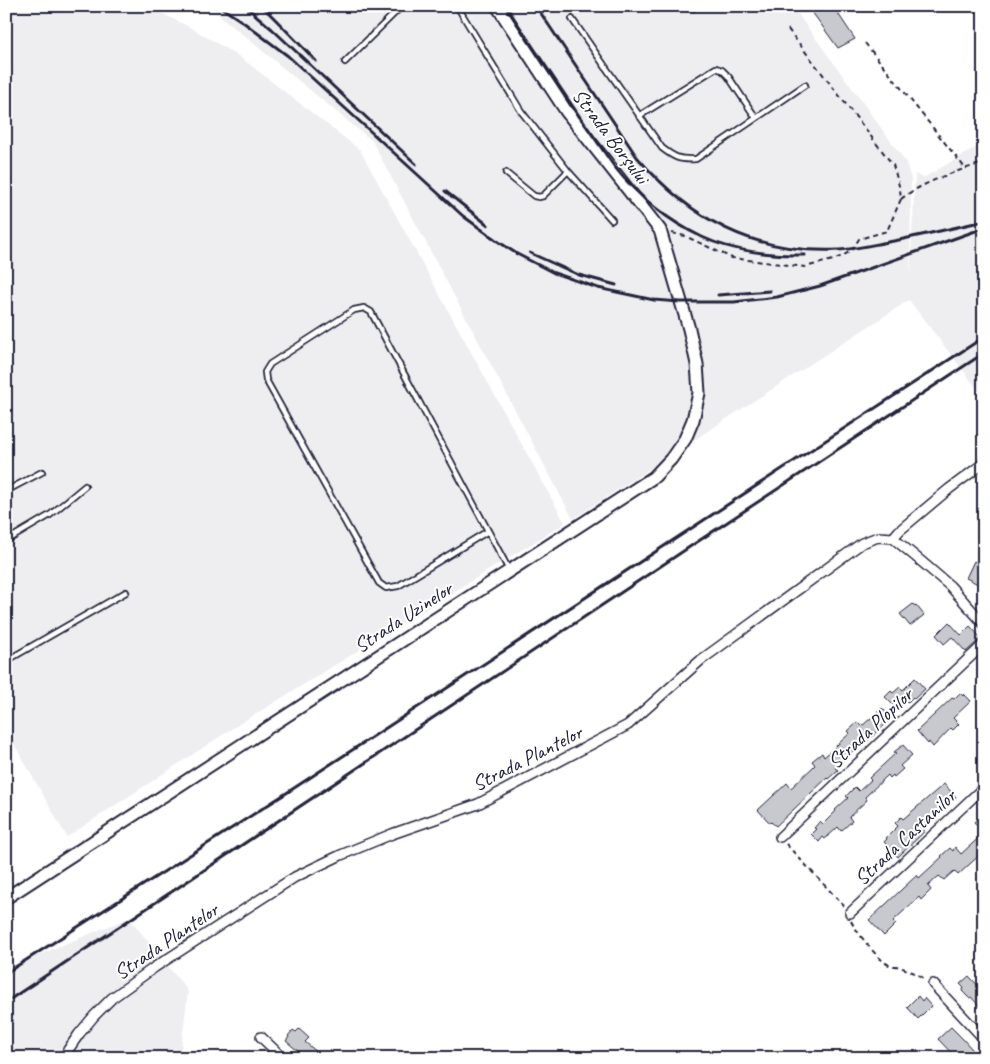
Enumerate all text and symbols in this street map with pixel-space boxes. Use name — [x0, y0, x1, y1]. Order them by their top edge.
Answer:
street label: Strada Borșului — [567, 83, 657, 191]
street label: Strada Uzinelor — [349, 574, 459, 658]
street label: Strada Plopilor — [822, 680, 920, 774]
street label: Strada Plantelor — [468, 718, 588, 797]
street label: Strada Castanilor — [849, 782, 962, 891]
street label: Strada Plantelor — [109, 896, 224, 985]

